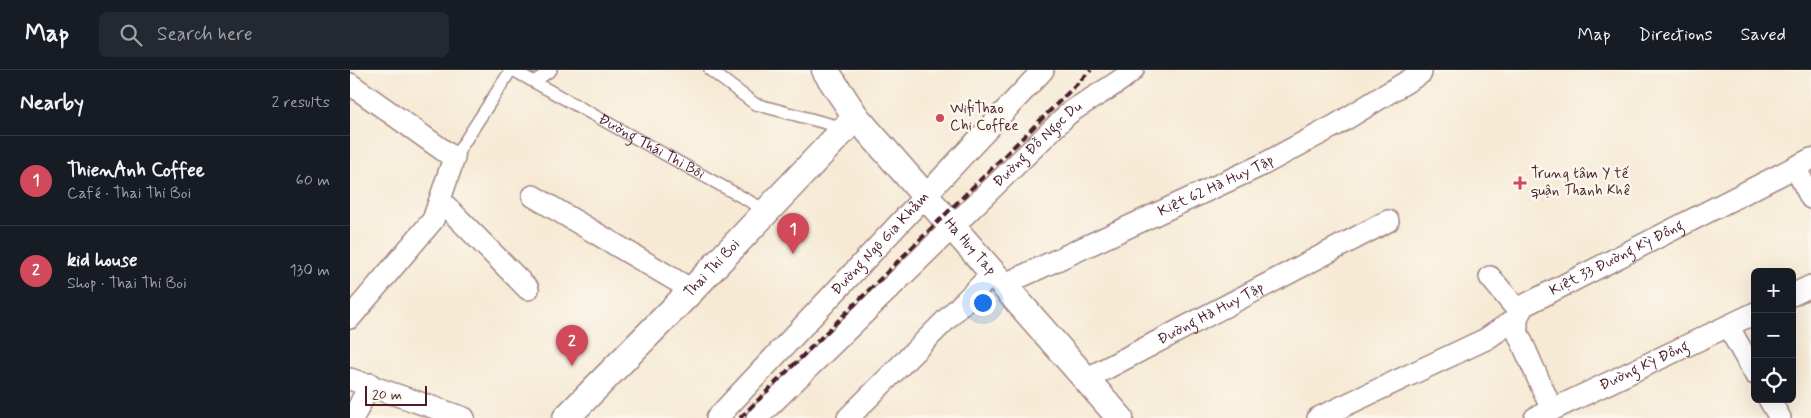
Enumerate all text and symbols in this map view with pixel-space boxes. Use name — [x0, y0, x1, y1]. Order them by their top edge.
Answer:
search box — [99, 12, 449, 57]
text: Map — [25, 19, 69, 50]
icon: search — [117, 21, 145, 49]
text: Search here — [157, 22, 253, 47]
text: Map — [1578, 23, 1611, 47]
text: Directions — [1639, 23, 1713, 47]
text: Saved — [1741, 23, 1786, 47]
text: Nearby — [20, 89, 84, 117]
text: 2 results — [272, 92, 330, 113]
street label: Đường Đỗ Ngọc Du — [989, 97, 1086, 192]
place label: WifiThao Chi Coffee — [950, 99, 1019, 136]
street label: Đường Thái Thị Bôi — [595, 109, 708, 184]
marker: WifiThao Chi Coffee — [934, 112, 946, 124]
street label: Kiệt 62 Hà Huy Tập — [1155, 150, 1278, 222]
text: ThienAnh Coffee — [67, 158, 205, 183]
place label: Trung tâm Y tế quận Thanh Khê — [1531, 164, 1631, 201]
text: 1 — [32, 170, 40, 191]
text: 60 m — [296, 170, 330, 191]
marker: Trung tâm Y tế quận Thanh Khê — [1513, 176, 1527, 190]
text: Café · Thai Thi Boi — [67, 183, 191, 204]
street label: Đường Ngô Gia Khảm — [827, 187, 934, 300]
pin: 1 — [777, 213, 809, 254]
street label: Ha Huy Tap — [939, 214, 1001, 280]
street label: Kiệt 33 Đường Kỳ Đồng — [1546, 216, 1688, 301]
street label: Thai Thi Boi — [680, 235, 745, 302]
text: kid house — [67, 248, 138, 273]
text: 2 — [32, 260, 40, 281]
text: 130 m — [289, 260, 330, 281]
map controls — [1751, 268, 1796, 403]
button: + — [1751, 268, 1796, 313]
text: Shop · Thai Thi Boi — [67, 273, 187, 294]
street label: Đường Hà Huy Tập — [1154, 278, 1268, 350]
your location — [970, 290, 996, 316]
button: − — [1751, 313, 1796, 358]
pin: 2 — [556, 325, 588, 366]
street label: Đường Kỳ Đồng — [1596, 336, 1693, 396]
button: locate — [1751, 358, 1796, 403]
scale bar — [365, 383, 428, 406]
text: 20 m — [372, 386, 402, 404]

